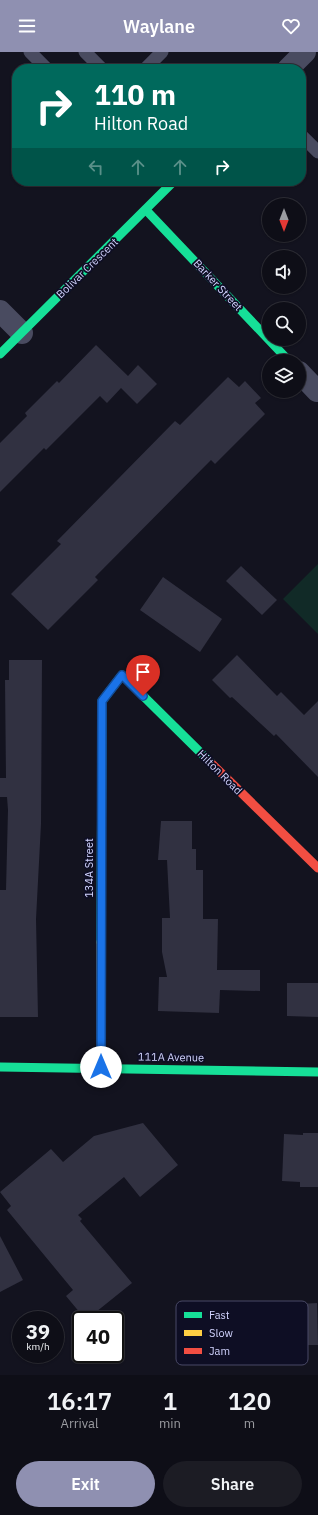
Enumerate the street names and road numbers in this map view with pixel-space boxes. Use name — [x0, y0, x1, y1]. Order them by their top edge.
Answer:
street label: Bolivar Crescent — [53, 235, 121, 301]
street label: Barker Street — [191, 256, 246, 314]
street label: Hilton Road — [195, 747, 245, 797]
street label: 134A Street — [82, 838, 96, 898]
street label: 111A Avenue — [138, 1049, 204, 1065]

